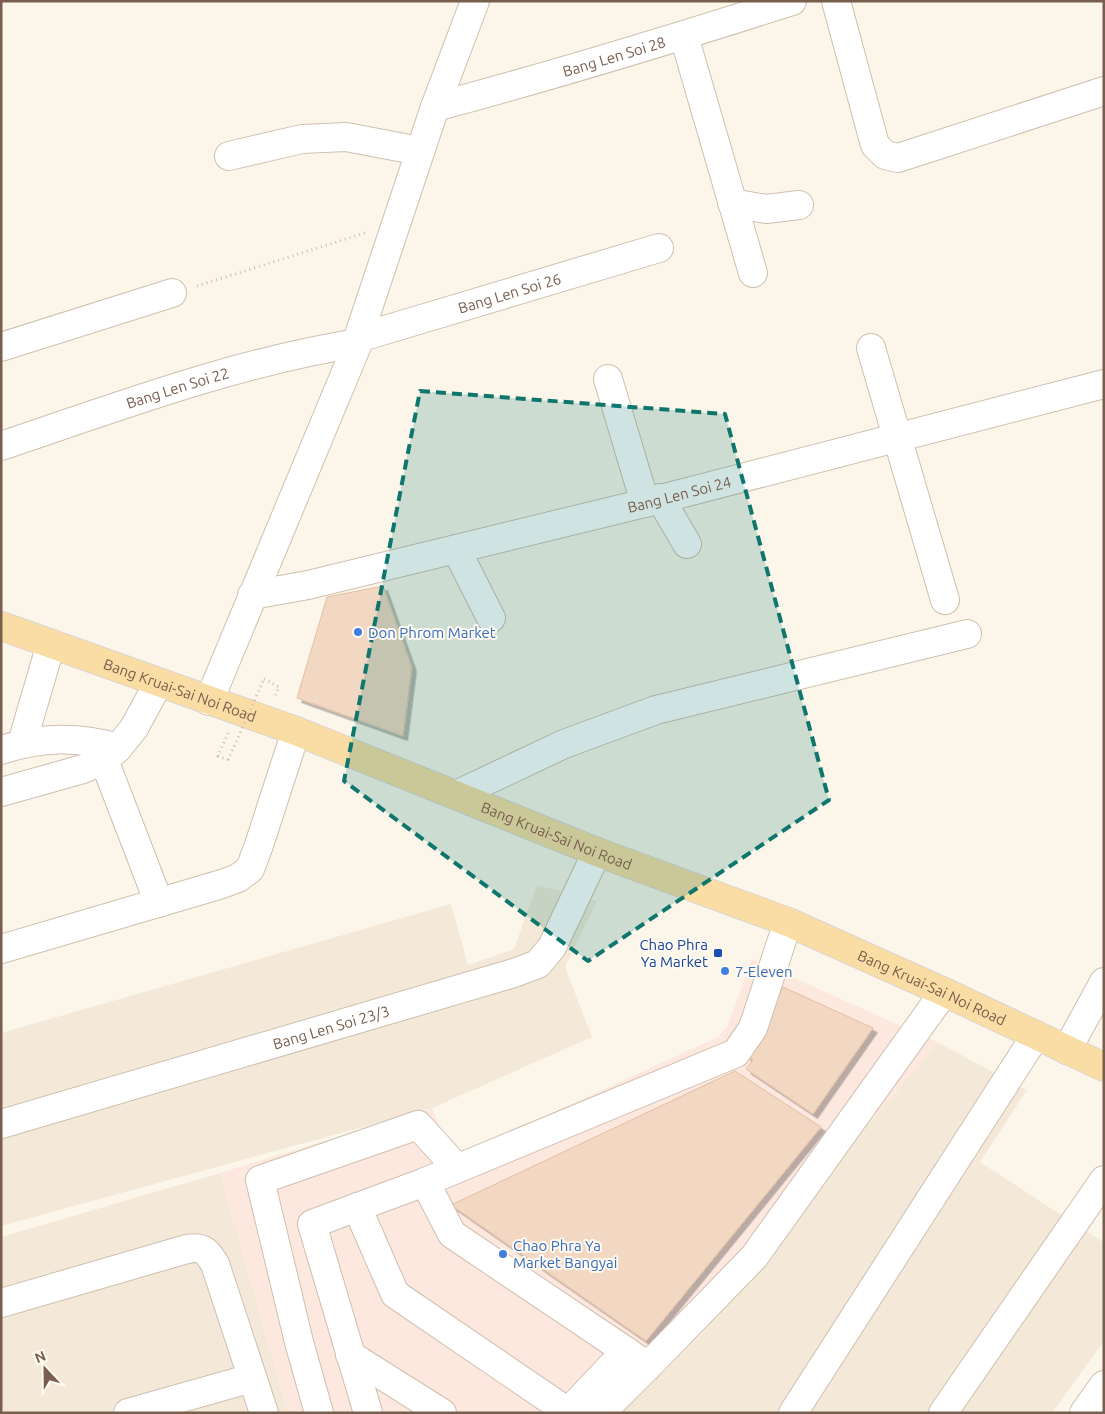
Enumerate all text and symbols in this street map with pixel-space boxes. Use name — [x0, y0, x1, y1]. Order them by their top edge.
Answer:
street label: Bang Len Soi 28 — [560, 33, 667, 79]
street label: Bang Len Soi 26 — [456, 269, 563, 316]
street label: Bang Len Soi 22 — [124, 364, 231, 411]
street label: Bang Len Soi 24 — [626, 473, 733, 516]
place label: Don Phrom Market — [368, 624, 496, 641]
marker: Don Phrom Market — [352, 626, 364, 638]
street label: Bang Kruai-Sai Noi Road — [101, 655, 259, 725]
street label: Bang Kruai-Sai Noi Road — [479, 798, 635, 873]
place label: Chao Phra Ya Market — [639, 936, 708, 970]
street label: Bang Kruai-Sai Noi Road — [855, 946, 1009, 1028]
marker: Chao Phra Ya Market — [712, 947, 724, 959]
place label: 7-Eleven — [735, 963, 793, 980]
marker: 7-Eleven — [719, 965, 731, 977]
street label: Bang Len Soi 23/3 — [271, 1002, 391, 1052]
place label: Chao Phra Ya Market Bangyai — [513, 1237, 617, 1271]
marker: Chao Phra Ya Market Bangyai — [497, 1248, 509, 1260]
north arrow — [20, 1344, 70, 1394]
text: N — [32, 1348, 48, 1366]

